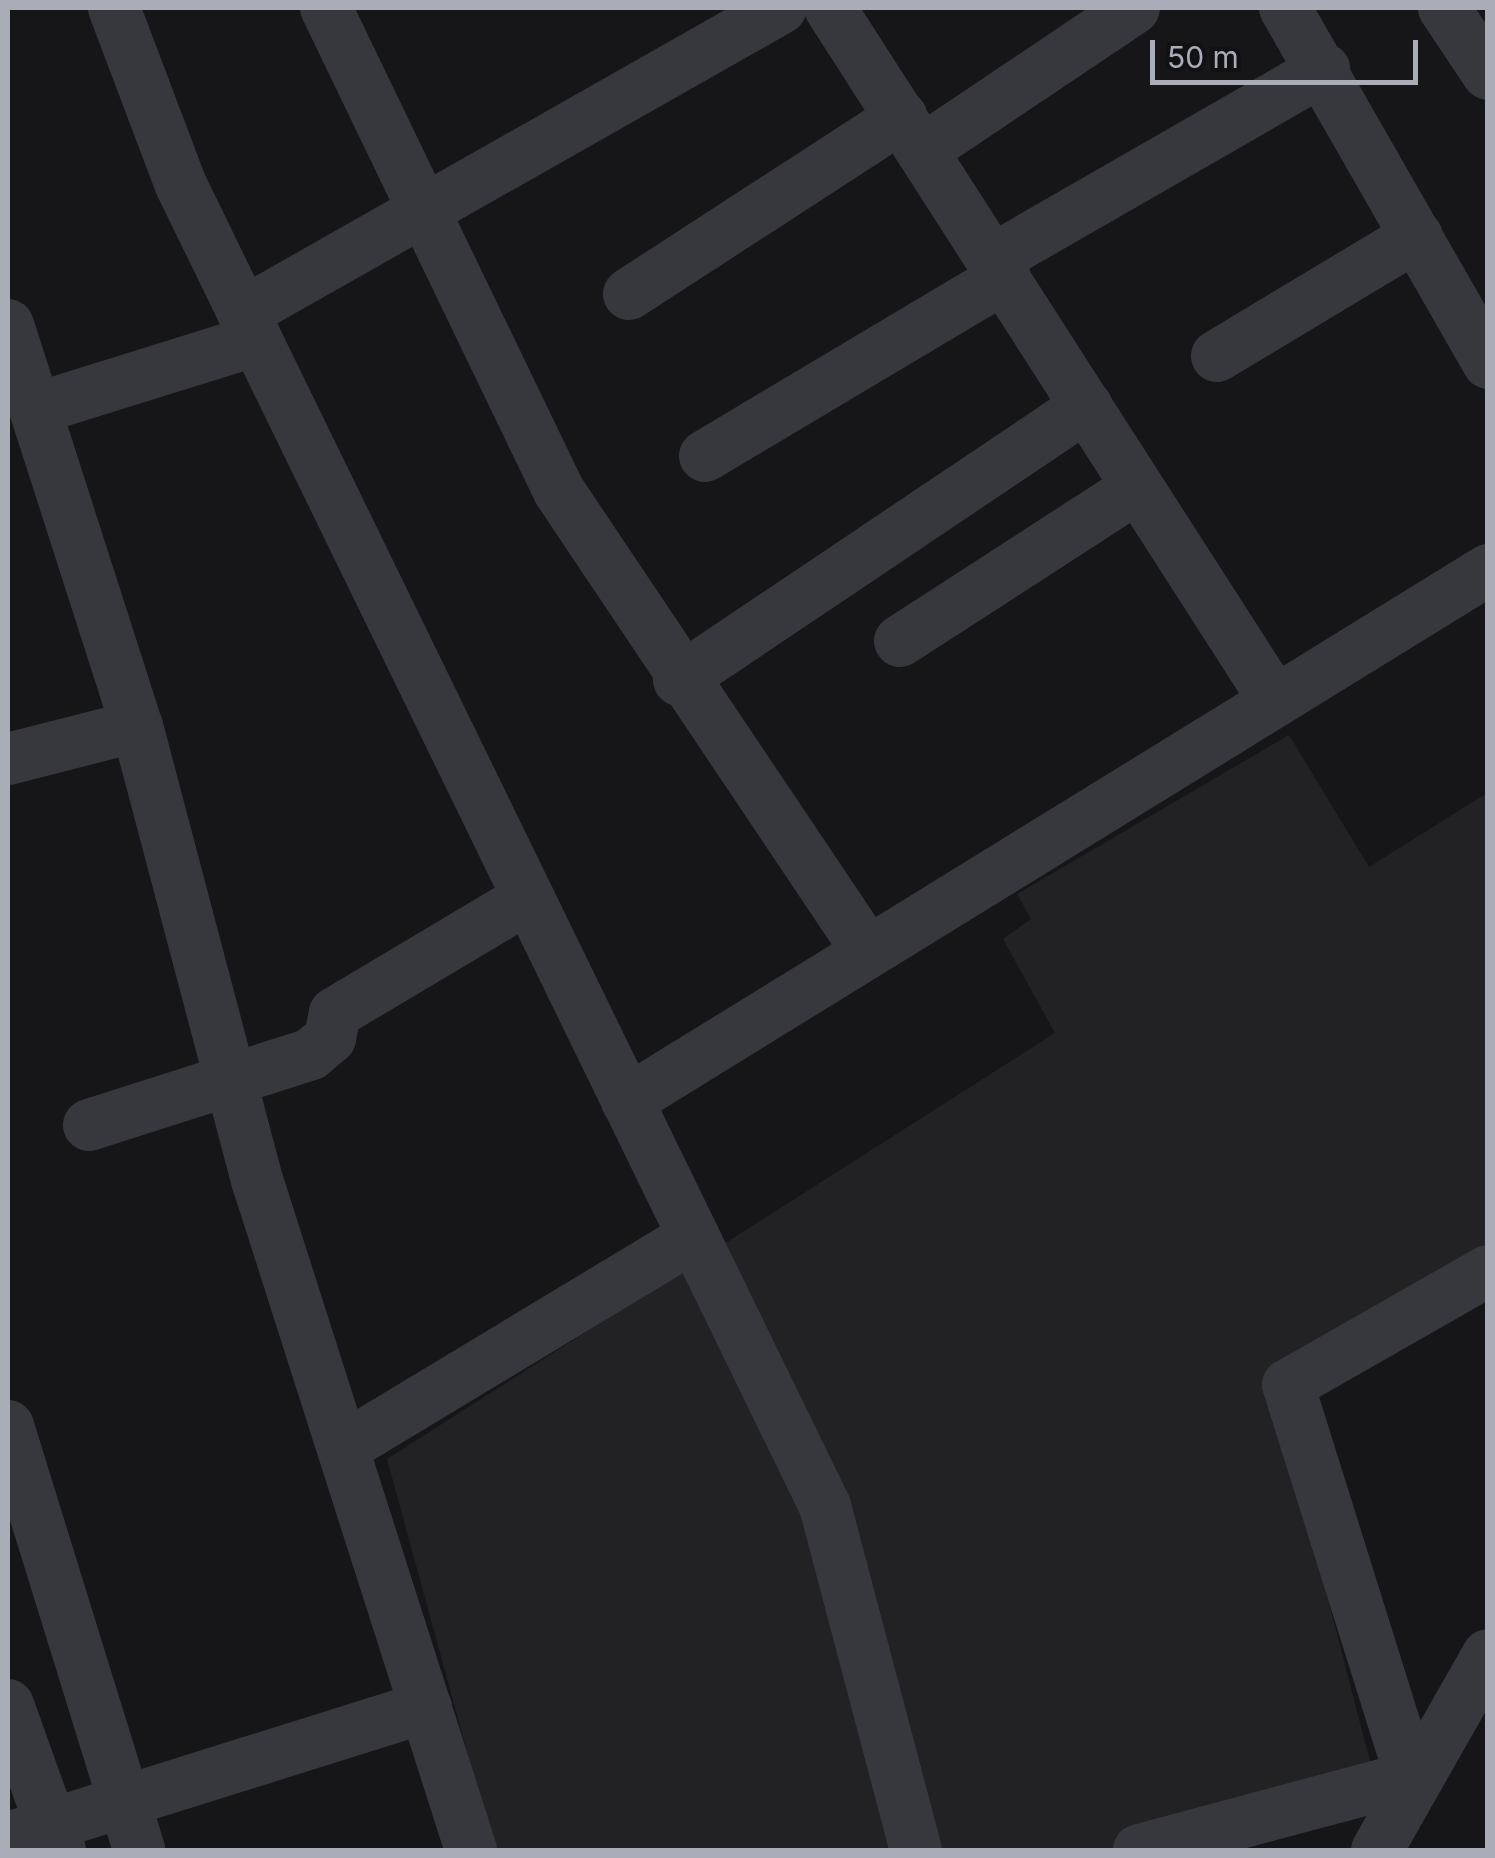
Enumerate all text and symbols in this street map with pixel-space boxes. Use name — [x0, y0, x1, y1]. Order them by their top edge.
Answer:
scale bar — [1155, 20, 1422, 82]
text: 50 m — [1167, 39, 1239, 75]

